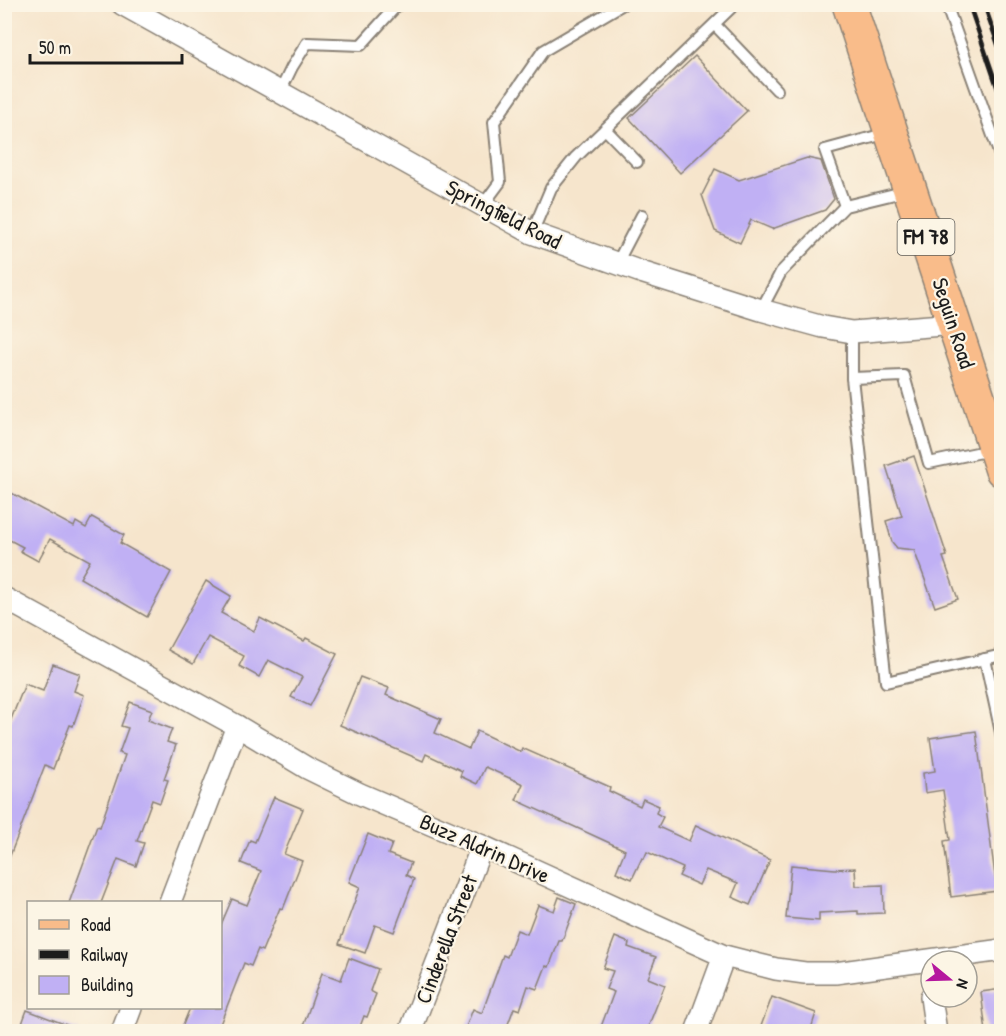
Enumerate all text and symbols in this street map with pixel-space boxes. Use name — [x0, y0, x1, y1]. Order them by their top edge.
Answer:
scale bar — [30, 27, 182, 65]
text: 50 m — [39, 35, 71, 60]
street label: Springfield Road — [441, 172, 567, 256]
road number: FM 78 — [898, 219, 954, 255]
street label: Seguin Road — [925, 274, 983, 372]
street label: Buzz Aldrin Drive — [415, 806, 555, 890]
street label: Cinderella Street — [408, 870, 485, 1008]
legend — [27, 901, 222, 1009]
text: Road — [81, 912, 111, 937]
text: Railway — [81, 942, 128, 967]
north arrow — [919, 949, 979, 1009]
text: Building — [81, 972, 133, 997]
text: N — [951, 976, 975, 992]

